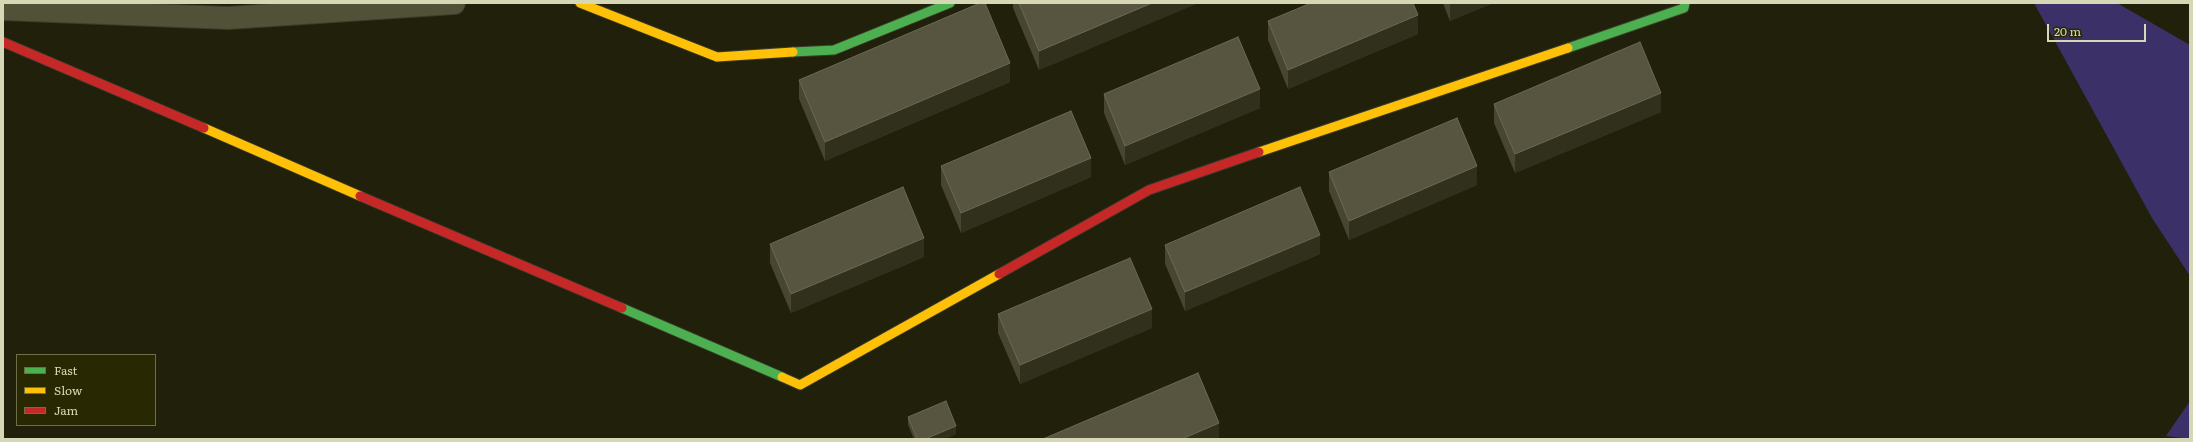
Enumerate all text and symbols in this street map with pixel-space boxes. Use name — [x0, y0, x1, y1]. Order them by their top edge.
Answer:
scale bar — [2049, 16, 2148, 42]
text: 20 m — [2054, 22, 2081, 40]
legend — [16, 354, 156, 426]
text: Fast — [54, 361, 77, 379]
text: Slow — [54, 381, 82, 399]
text: Jam — [54, 401, 78, 419]

